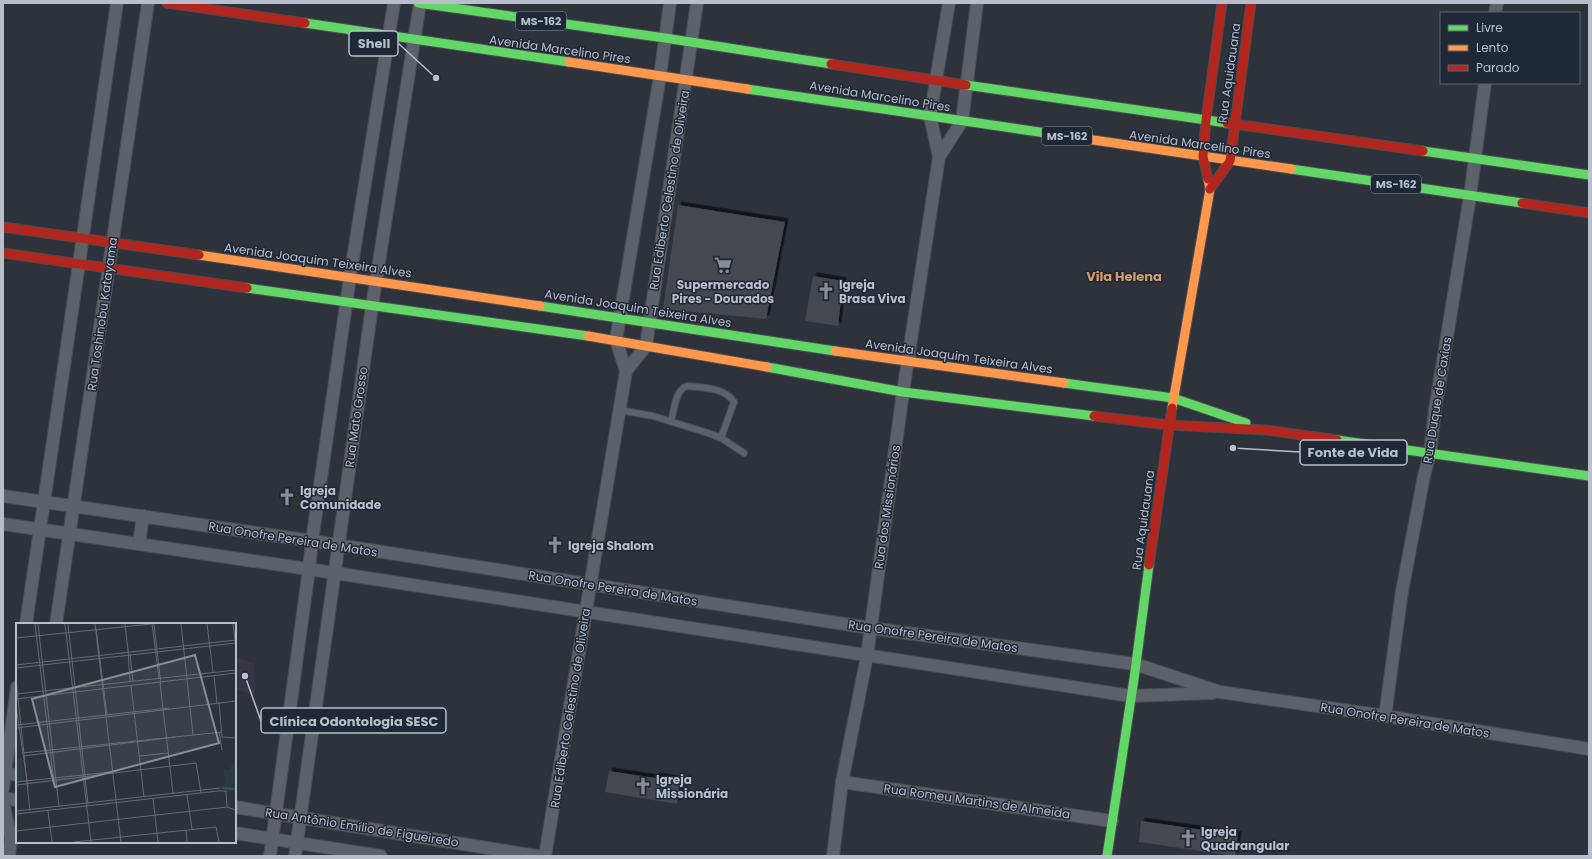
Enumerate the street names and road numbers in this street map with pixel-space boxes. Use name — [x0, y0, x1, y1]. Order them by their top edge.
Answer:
road number: MS-162 — [516, 12, 566, 30]
street label: Rua Aquidauana — [1214, 22, 1244, 124]
street label: Avenida Marcelino Pires — [488, 31, 632, 67]
street label: Avenida Marcelino Pires — [808, 76, 952, 116]
street label: Rua Ediberto Celestino de Oliveira — [645, 89, 693, 291]
street label: Avenida Marcelino Pires — [1128, 126, 1272, 162]
road number: MS-162 — [1042, 127, 1092, 145]
road number: MS-162 — [1371, 175, 1421, 193]
street label: Rua Toshinobu Katayama — [83, 236, 121, 392]
street label: Avenida Joaquim Teixeira Alves — [223, 238, 413, 282]
street label: Avenida Joaquim Teixeira Alves — [543, 285, 733, 331]
street label: Avenida Joaquim Teixeira Alves — [864, 334, 1054, 378]
street label: Rua Duque de Caxias — [1419, 335, 1455, 465]
street label: Rua Mato Grosso — [341, 365, 372, 469]
street label: Rua dos Missionários — [870, 444, 904, 570]
street label: Rua Aquidauana — [1128, 469, 1158, 571]
street label: Rua Onofre Pereira de Matos — [207, 517, 379, 561]
street label: Rua Onofre Pereira de Matos — [527, 566, 699, 610]
street label: Rua Ediberto Celestino de Oliveira — [546, 607, 594, 809]
street label: Rua Onofre Pereira de Matos — [847, 616, 1019, 656]
street label: Rua Onofre Pereira de Matos — [1319, 698, 1491, 742]
street label: Rua Romeu Martins de Almeida — [883, 779, 1071, 823]
street label: Rua Antônio Emílio de Figueiredo — [264, 803, 460, 851]

